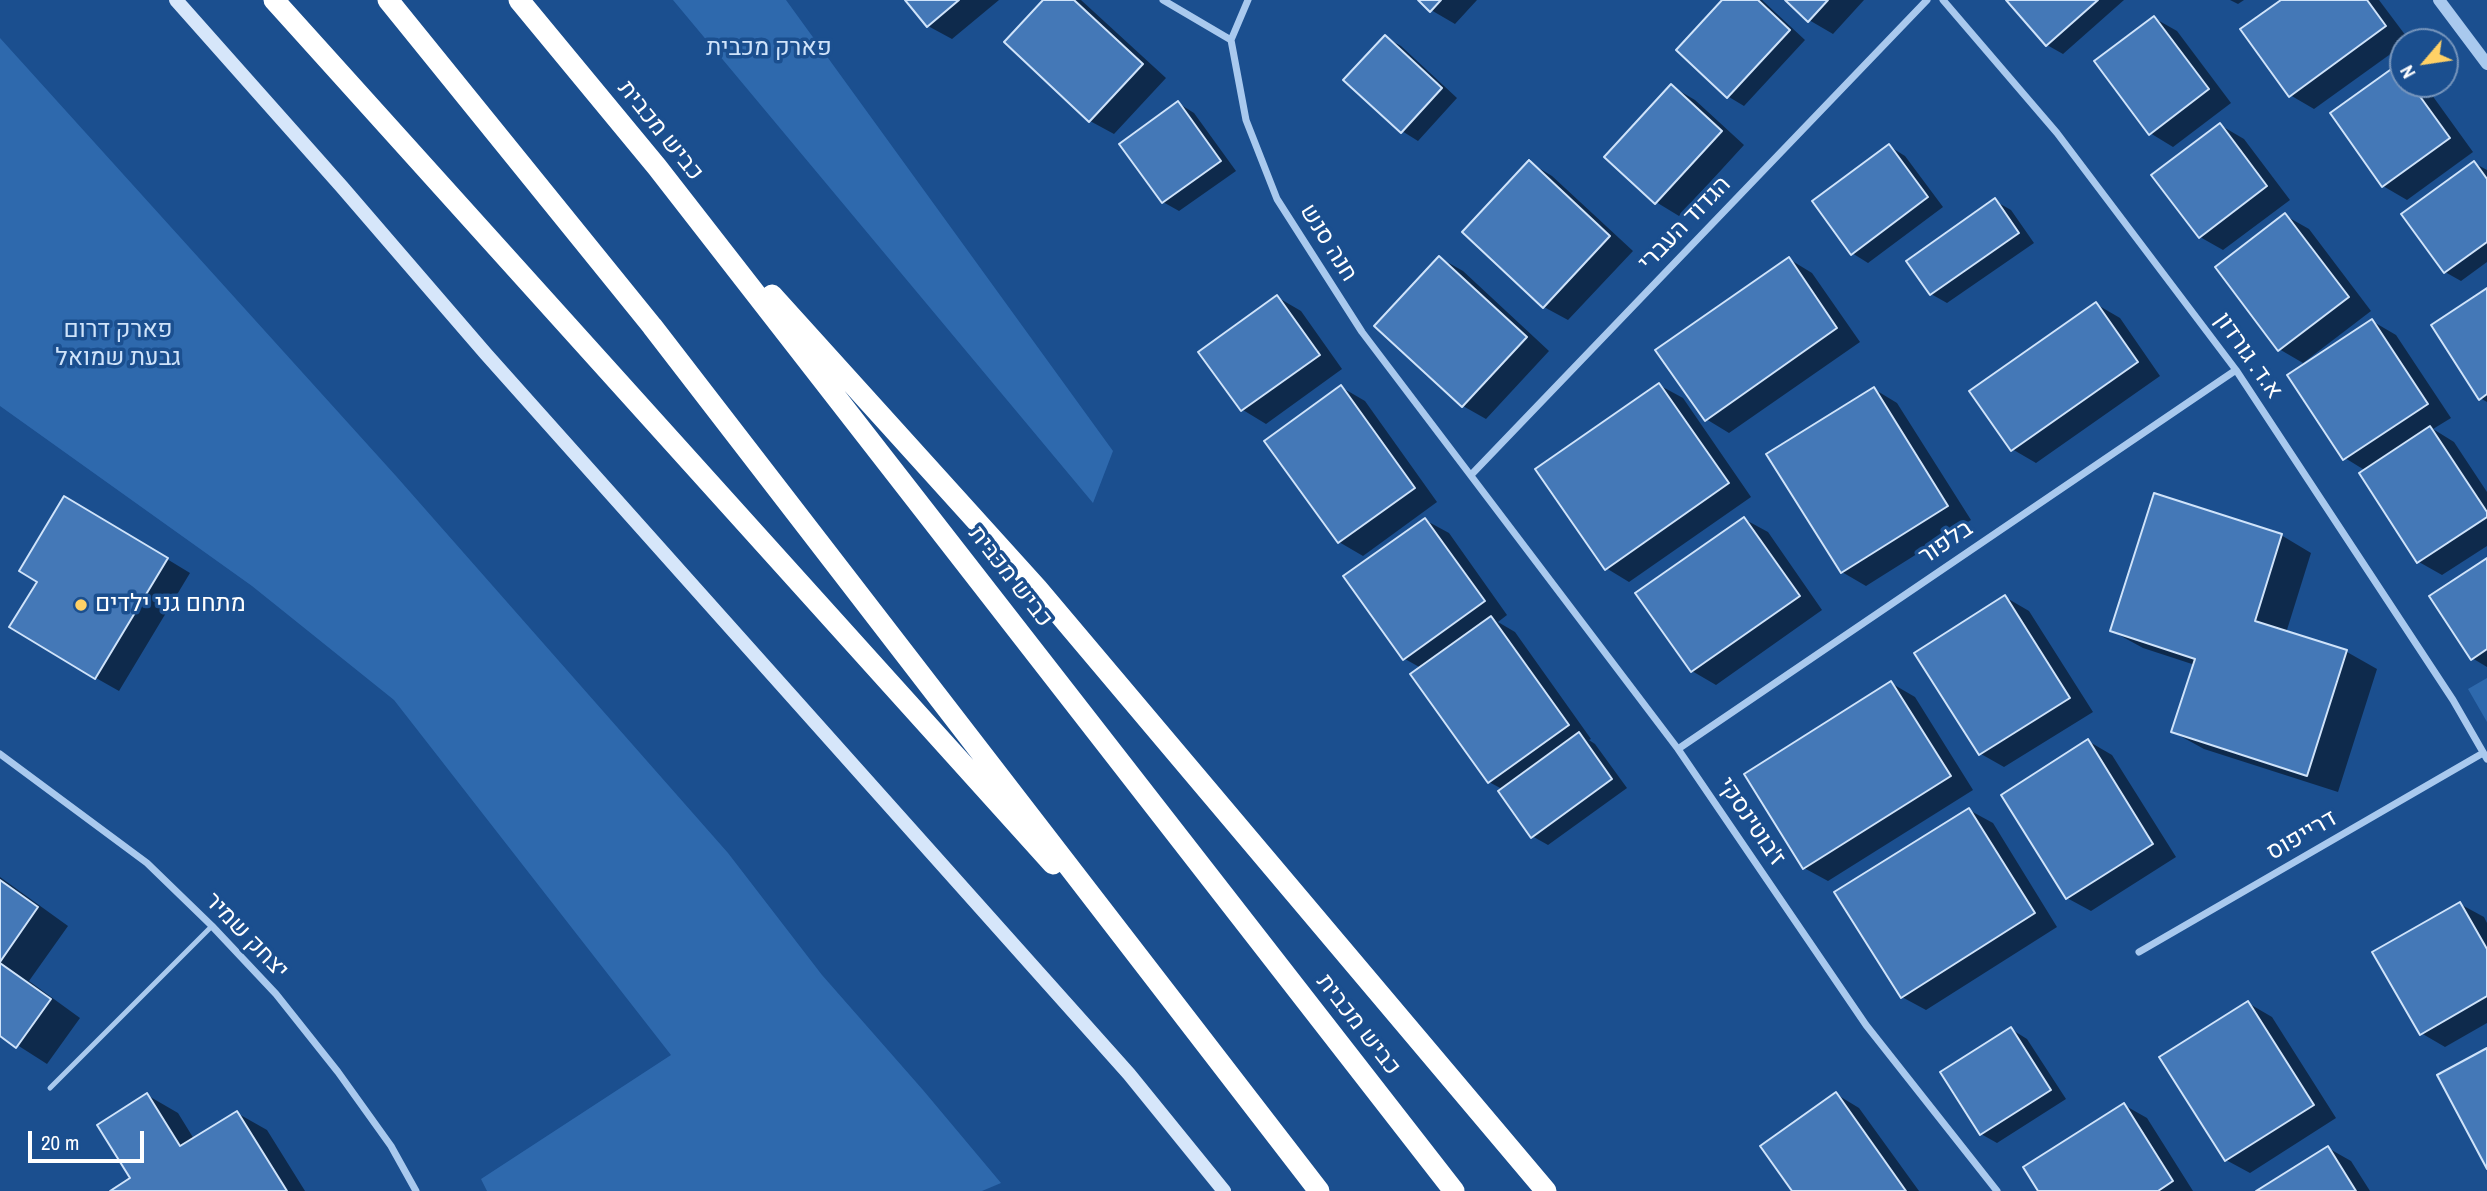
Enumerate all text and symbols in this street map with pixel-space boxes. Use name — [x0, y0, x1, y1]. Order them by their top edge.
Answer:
north arrow — [2389, 28, 2459, 98]
park label: פארק מכבית — [706, 35, 832, 63]
text: N — [2393, 61, 2421, 83]
street label: כביש מכבית — [611, 75, 709, 187]
street label: הגדוד העברי — [1633, 171, 1737, 277]
street label: חנה סנש — [1293, 199, 1363, 287]
street label: א.ד. גורדון — [2208, 307, 2288, 405]
park label: פארק דרום גבעת שמואל — [55, 317, 181, 373]
street label: בלפור — [1914, 515, 1978, 571]
street label: כביש מכבית — [962, 521, 1058, 633]
place label: מתחם גני ילדים — [95, 591, 246, 619]
marker: מתחם גני ילדים — [73, 597, 89, 613]
street label: ז'בוטינסקי — [1711, 772, 1791, 872]
street label: דרייפוס — [2262, 804, 2342, 868]
street label: יצחק שמיר — [198, 887, 294, 985]
street label: כביש מכבית — [1310, 969, 1406, 1081]
scale bar — [32, 1118, 147, 1162]
text: 20 m — [41, 1128, 79, 1157]

